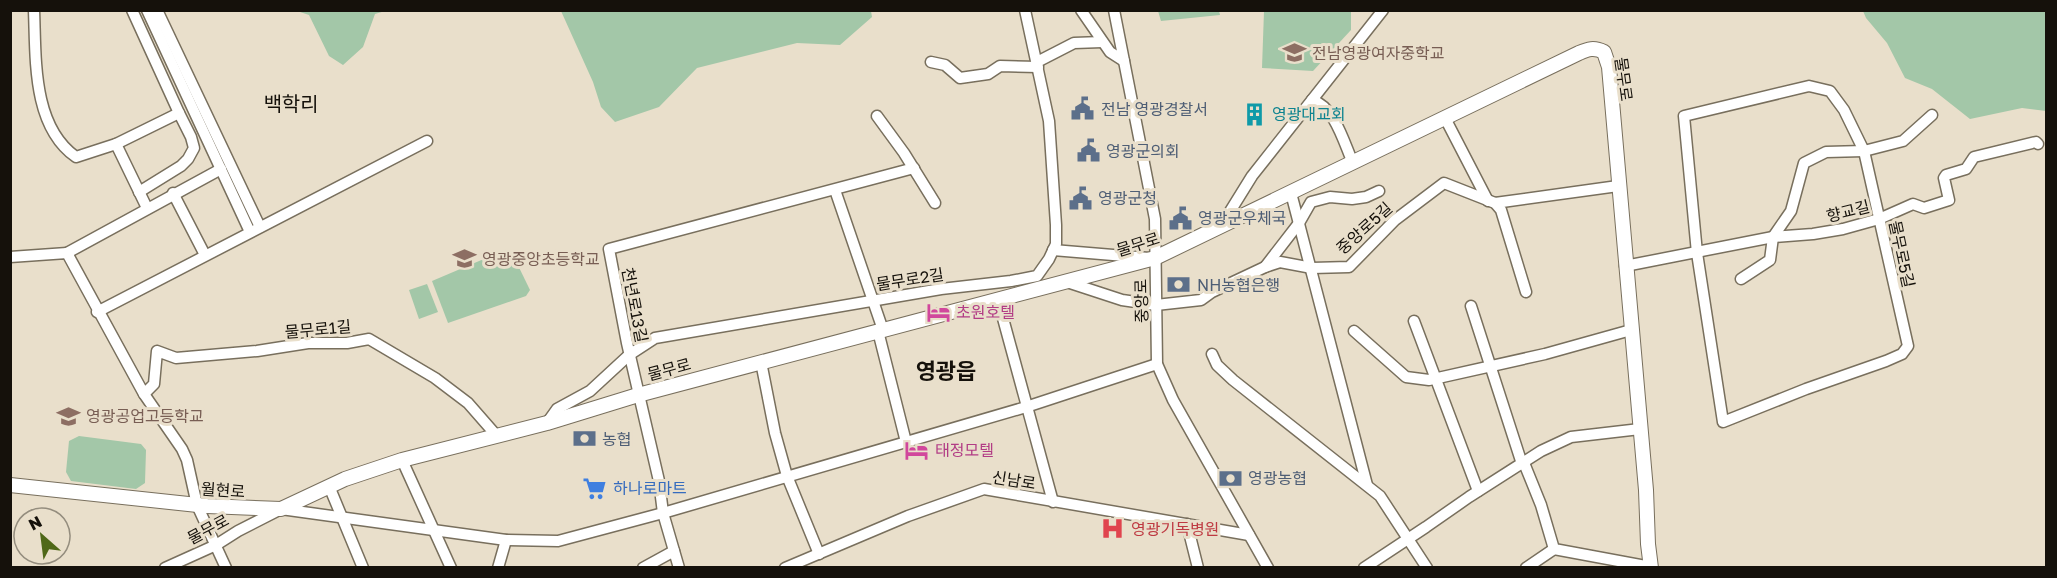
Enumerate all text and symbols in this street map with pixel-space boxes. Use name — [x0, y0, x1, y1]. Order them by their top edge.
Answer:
school or university icon: 전남영광여자중학교 — [1281, 40, 1307, 66]
place label: 전남영광여자중학교 — [1312, 43, 1444, 63]
street label: 물무로 — [1611, 56, 1637, 103]
district label: 백학리 — [263, 91, 319, 115]
public building icon: 전남 영광경찰서 — [1070, 96, 1096, 122]
place label: 전남 영광경찰서 — [1101, 99, 1208, 119]
building icon: 영광대교회 — [1241, 101, 1267, 127]
place label: 영광대교회 — [1272, 104, 1346, 124]
public building icon: 영광군의회 — [1075, 138, 1101, 164]
place label: 영광군의회 — [1106, 141, 1180, 161]
public building icon: 영광군청 — [1067, 185, 1093, 211]
place label: 영광군청 — [1098, 188, 1157, 208]
street label: 향교길 — [1824, 196, 1872, 226]
street label: 중앙로5길 — [1332, 198, 1396, 258]
public building icon: 영광군우체국 — [1167, 205, 1193, 231]
place label: 영광군우체국 — [1198, 208, 1286, 228]
street label: 물무로5길 — [1885, 219, 1919, 289]
street label: 물무로 — [1114, 228, 1162, 260]
school or university icon: 영광중앙초등학교 — [451, 246, 477, 272]
place label: 영광중앙초등학교 — [482, 249, 600, 269]
street label: 물무로2길 — [875, 264, 945, 294]
street label: 천년로13길 — [618, 266, 652, 344]
bank icon: NH농협은행 — [1166, 272, 1192, 298]
place label: NH농협은행 — [1197, 275, 1280, 295]
street label: 중앙로 — [1131, 278, 1151, 323]
hotel icon: 초원호텔 — [925, 299, 951, 325]
place label: 초원호텔 — [956, 302, 1015, 322]
street label: 물무로1길 — [284, 316, 352, 342]
street label: 물무로 — [645, 354, 693, 384]
district label: 영광읍 — [916, 357, 976, 384]
school or university icon: 영광공업고등학교 — [55, 403, 81, 429]
place label: 영광공업고등학교 — [86, 406, 204, 426]
bank icon: 농협 — [571, 426, 597, 452]
place label: 농협 — [602, 429, 631, 449]
hotel icon: 태정모텔 — [904, 437, 930, 463]
place label: 태정모텔 — [935, 440, 994, 460]
bank icon: 영광농협 — [1217, 465, 1243, 491]
street label: 신남로 — [991, 467, 1038, 493]
place label: 영광농협 — [1248, 468, 1307, 488]
supermarket icon: 하나로마트 — [582, 475, 608, 501]
street label: 월현로 — [200, 478, 246, 502]
place label: 하나로마트 — [613, 478, 687, 498]
north arrow — [12, 506, 72, 566]
street label: 물무로 — [184, 510, 232, 548]
text: N — [25, 511, 45, 534]
hospital icon: 영광기독병원 — [1100, 516, 1126, 542]
place label: 영광기독병원 — [1131, 519, 1219, 539]

